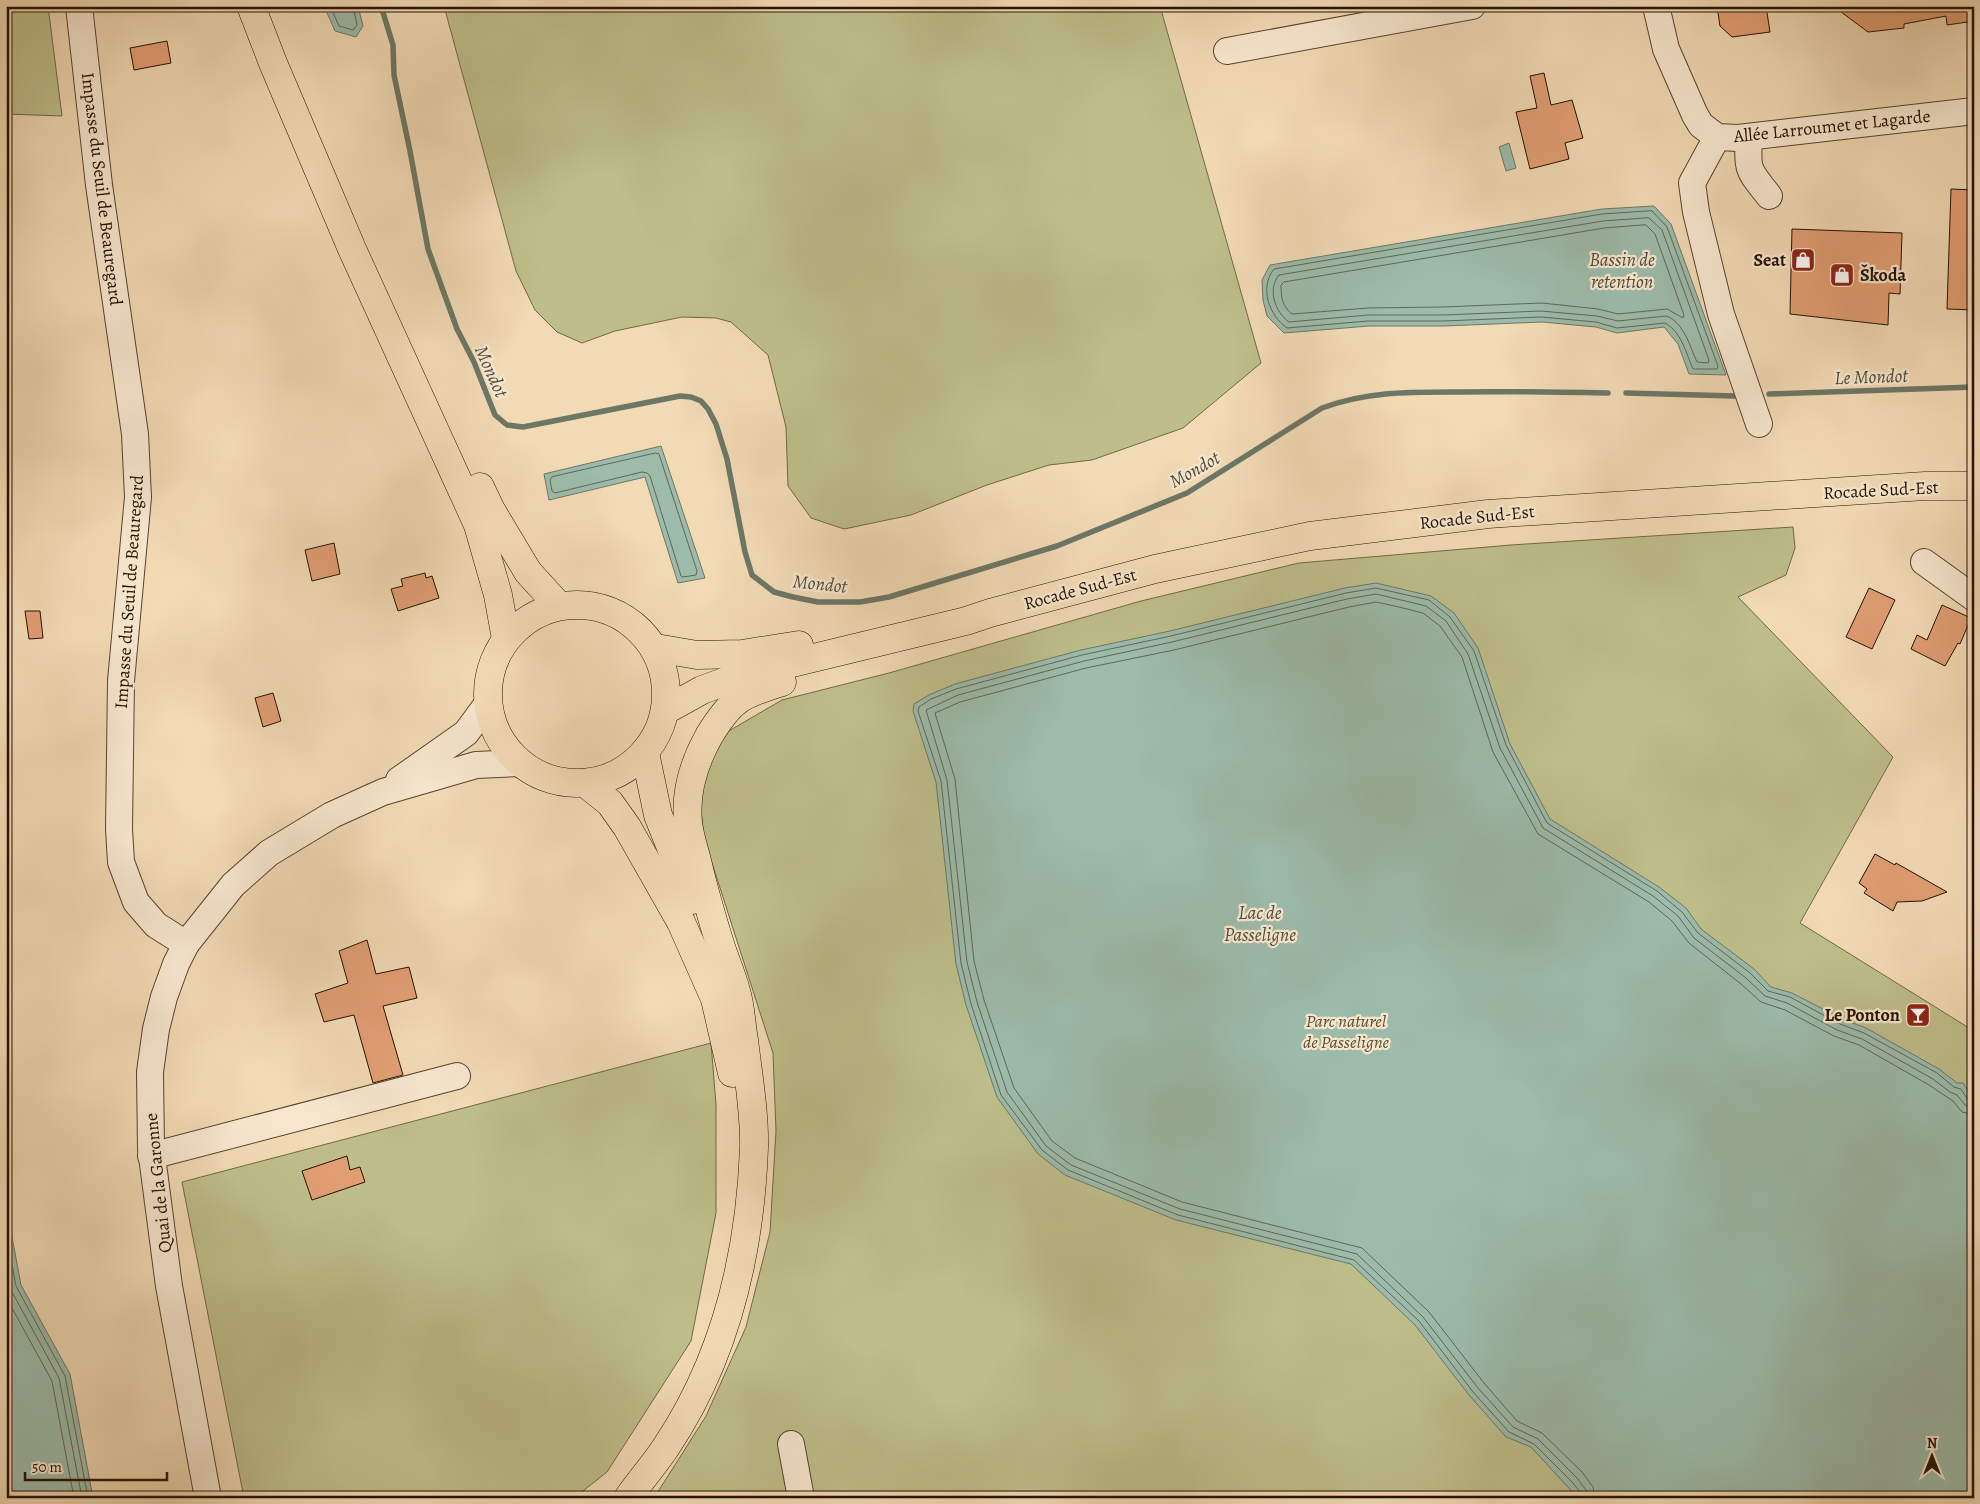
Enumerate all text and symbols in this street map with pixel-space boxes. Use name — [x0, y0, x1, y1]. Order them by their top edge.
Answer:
street label: Impasse du Seuil de Beauregard — [76, 71, 128, 307]
street label: Allée Larroumet et Lagarde — [1731, 104, 1932, 148]
water label: Bassin de retention — [1589, 247, 1655, 295]
shop icon: Seat — [1790, 247, 1816, 273]
place label: Seat — [1754, 248, 1786, 272]
shop icon: Škoda — [1829, 262, 1855, 288]
place label: Škoda — [1860, 263, 1907, 287]
water label: Mondot — [468, 341, 515, 403]
water label: Le Mondot — [1834, 363, 1910, 391]
water label: Mondot — [1165, 445, 1226, 494]
street label: Impasse du Seuil de Beauregard — [109, 474, 149, 710]
street label: Rocade Sud-Est — [1823, 475, 1939, 505]
street label: Rocade Sud-Est — [1418, 499, 1536, 535]
street label: Rocade Sud-Est — [1021, 562, 1139, 616]
water label: Mondot — [792, 568, 850, 600]
water label: Lac de Passeligne — [1224, 900, 1296, 948]
bar icon: Le Ponton — [1905, 1002, 1931, 1028]
place label: Le Ponton — [1824, 1003, 1900, 1027]
park label: Parc naturel de Passeligne — [1303, 1009, 1390, 1054]
street label: Quai de la Garonne — [139, 1112, 177, 1254]
north arrow — [1908, 1432, 1958, 1482]
text: N — [1927, 1434, 1937, 1453]
scale bar — [25, 1449, 168, 1481]
text: 50 m — [32, 1457, 62, 1477]

